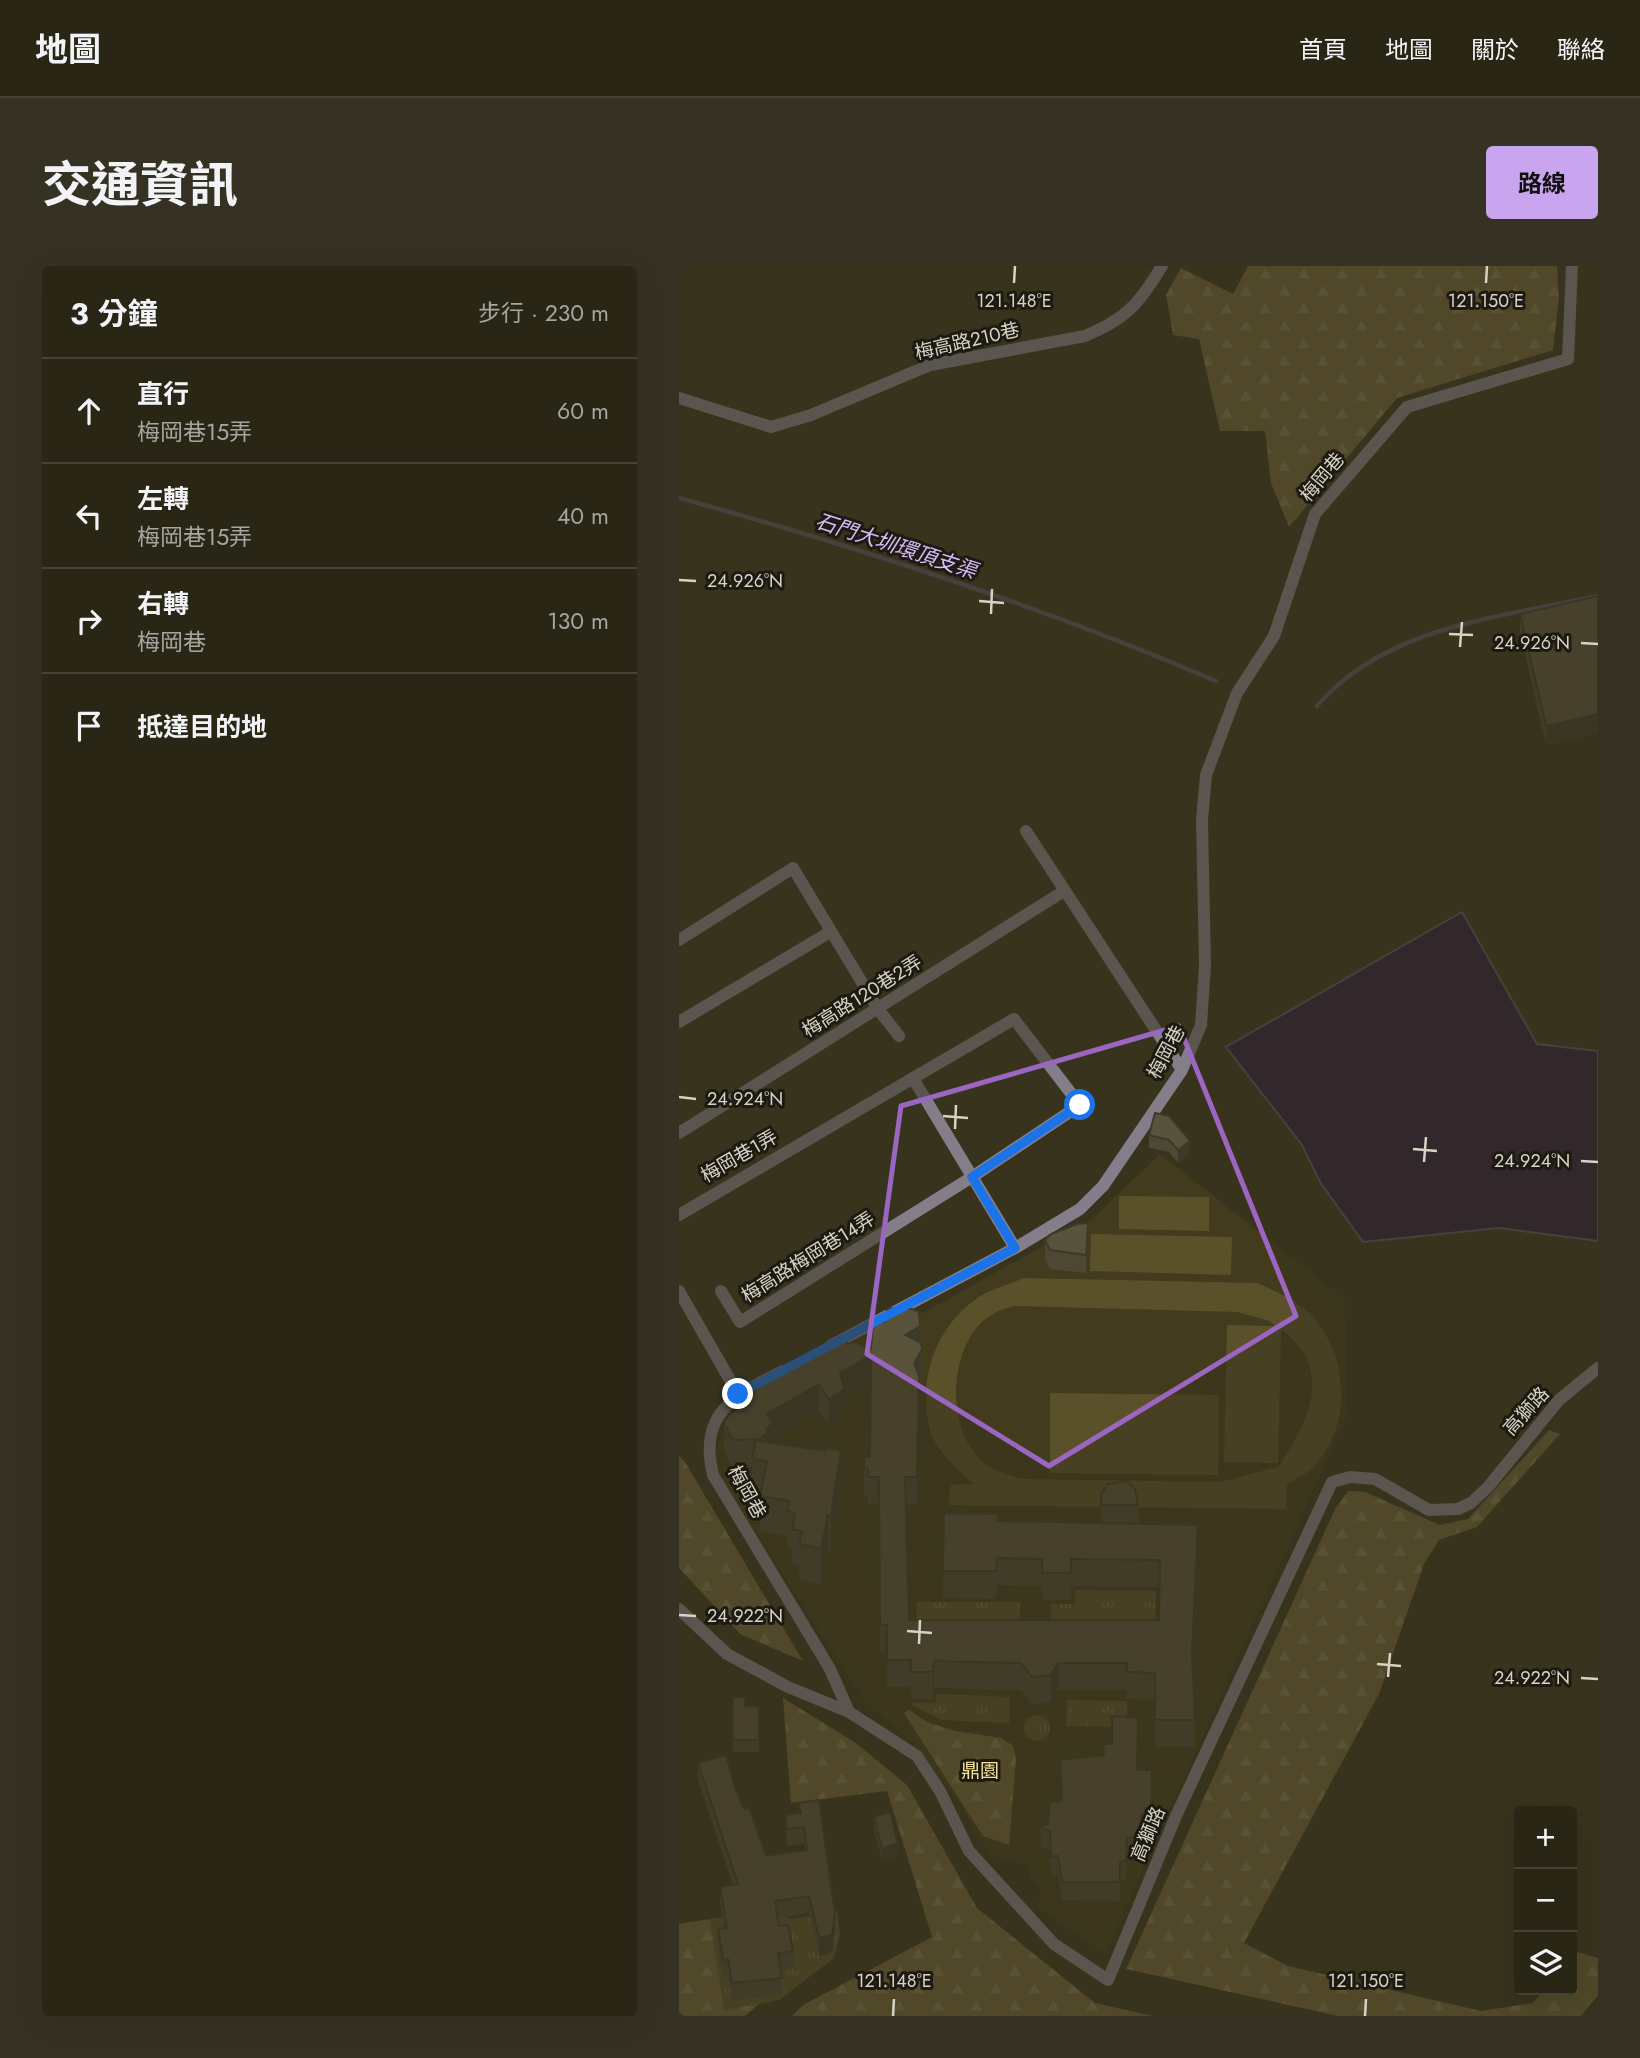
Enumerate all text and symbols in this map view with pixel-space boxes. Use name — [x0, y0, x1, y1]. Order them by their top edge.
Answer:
text: 地圖 — [35, 26, 101, 73]
text: 首頁 — [1299, 32, 1347, 67]
text: 地圖 — [1385, 32, 1433, 67]
text: 關於 — [1471, 32, 1519, 67]
text: 聯絡 — [1557, 32, 1605, 67]
button: 路線 — [1486, 146, 1598, 219]
text: 交通資訊 — [42, 150, 238, 220]
text: 121.148°E — [976, 288, 1052, 314]
text: 121.150°E — [1448, 288, 1524, 314]
text: 3 分鐘 — [70, 292, 158, 335]
text: 步行 · 230 m — [478, 296, 609, 330]
street label: 梅高路210巷 — [912, 316, 1022, 366]
text: 直行 — [137, 375, 189, 413]
icon: ahead — [70, 392, 108, 430]
text: 60 m — [557, 394, 609, 428]
text: 梅岡巷15弄 — [137, 415, 252, 449]
street label: 梅岡巷 — [1293, 446, 1351, 508]
text: 左轉 — [137, 480, 189, 518]
icon: left — [70, 497, 108, 535]
text: 40 m — [557, 499, 609, 533]
water label: 石門大圳環頂支渠 — [811, 506, 983, 587]
text: 梅岡巷15弄 — [137, 520, 252, 554]
text: 24.926°N — [707, 568, 783, 594]
text: 右轉 — [137, 585, 189, 623]
icon: right — [70, 602, 108, 640]
text: 130 m — [547, 604, 609, 638]
text: 梅岡巷 — [137, 625, 206, 659]
text: 24.926°N — [1494, 630, 1570, 656]
icon: arrive — [70, 707, 108, 745]
text: 抵達目的地 — [137, 708, 267, 746]
street label: 梅高路120巷2弄 — [797, 948, 927, 1044]
street label: 梅岡巷 — [1141, 1020, 1191, 1084]
text: 24.924°N — [707, 1086, 783, 1112]
route start — [1064, 1089, 1095, 1120]
street label: 梅岡巷1弄 — [696, 1123, 782, 1189]
text: 24.924°N — [1494, 1148, 1570, 1174]
street label: 梅高路梅岡巷14弄 — [736, 1205, 880, 1309]
route end — [722, 1378, 753, 1409]
street label: 高獅路 — [1497, 1381, 1555, 1441]
street label: 梅岡巷 — [721, 1461, 773, 1523]
text: 24.922°N — [707, 1603, 783, 1629]
text: 24.922°N — [1494, 1665, 1570, 1691]
park label: 鼎園 — [961, 1757, 999, 1784]
street label: 高獅路 — [1124, 1802, 1172, 1866]
map controls — [1514, 1806, 1577, 1995]
button: + — [1514, 1806, 1577, 1869]
button: − — [1514, 1869, 1577, 1932]
button: layers — [1514, 1932, 1577, 1995]
text: 121.148°E — [856, 1968, 932, 1994]
text: 121.150°E — [1328, 1968, 1404, 1994]

